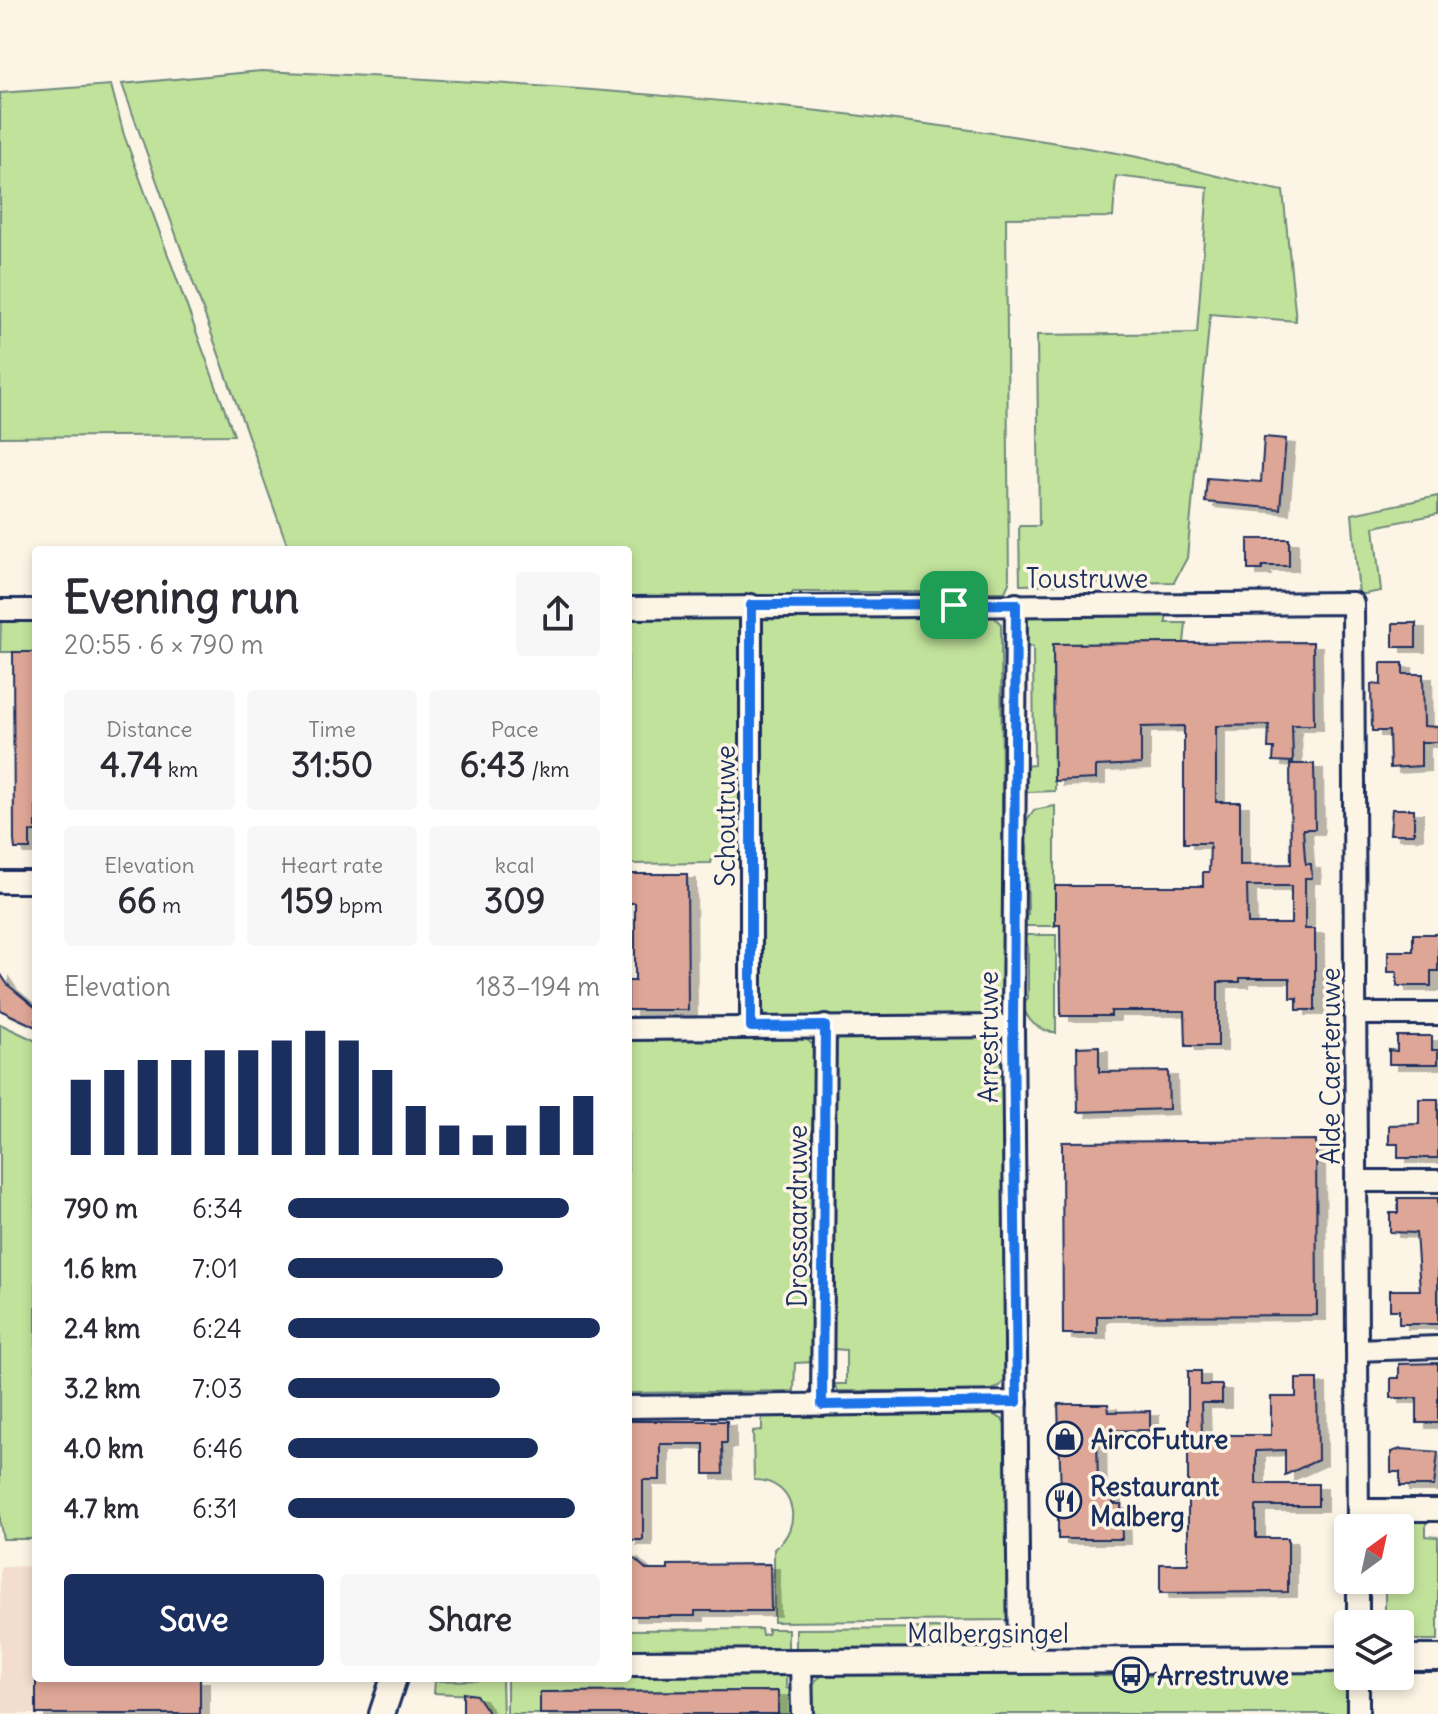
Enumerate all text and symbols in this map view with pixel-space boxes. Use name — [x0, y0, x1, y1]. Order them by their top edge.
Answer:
street label: Toustruwe — [1026, 562, 1148, 595]
text: Evening run — [64, 570, 299, 625]
pin — [920, 571, 988, 639]
button: share — [516, 572, 600, 656]
icon: arrive — [932, 583, 976, 627]
text: 20:55 · 6 × 790 m — [64, 628, 264, 661]
text: Distance — [106, 715, 192, 743]
text: Time — [308, 715, 356, 743]
text: Pace — [491, 715, 539, 743]
text: 4.74 — [100, 743, 163, 786]
text: 31:50 — [291, 743, 373, 786]
text: 6:43 — [460, 743, 526, 786]
street label: Schoutruwe — [709, 745, 742, 887]
text: km — [163, 755, 198, 783]
text: /km — [526, 755, 570, 783]
text: Elevation — [104, 851, 194, 879]
text: Heart rate — [281, 851, 383, 879]
text: kcal — [495, 851, 534, 879]
text: 66 — [117, 879, 157, 922]
text: 159 — [281, 879, 334, 922]
text: 309 — [484, 879, 545, 922]
text: m — [157, 891, 181, 919]
text: bpm — [334, 891, 383, 919]
street label: Alde Caerteruwe — [1314, 968, 1347, 1164]
text: Elevation — [64, 970, 171, 1003]
text: 183–194 m — [476, 970, 600, 1003]
street label: Arrestruwe — [972, 971, 1005, 1103]
street label: Drossaardruwe — [781, 1125, 814, 1307]
text: 790 m — [64, 1192, 138, 1225]
text: 6:34 — [192, 1192, 243, 1225]
text: 1.6 km — [64, 1252, 137, 1285]
text: 7:01 — [192, 1252, 238, 1285]
text: 2.4 km — [64, 1312, 140, 1345]
text: 6:24 — [192, 1312, 242, 1345]
text: 3.2 km — [64, 1372, 141, 1405]
text: 7:03 — [192, 1372, 243, 1405]
shop icon: AircoFuture — [1046, 1420, 1084, 1458]
place label: AircoFuture — [1091, 1423, 1228, 1456]
text: 4.0 km — [64, 1432, 144, 1465]
text: 6:46 — [192, 1432, 243, 1465]
place label: Restaurant Malberg — [1090, 1470, 1219, 1533]
restaurant icon: Restaurant Malberg — [1045, 1482, 1083, 1520]
text: 4.7 km — [64, 1492, 139, 1525]
text: 6:31 — [192, 1492, 238, 1525]
north arrow — [1334, 1514, 1414, 1594]
map controls — [1334, 1514, 1414, 1690]
button: Save — [64, 1574, 324, 1666]
button: Share — [340, 1574, 600, 1666]
button: layers — [1334, 1610, 1414, 1690]
street label: Malbergsingel — [907, 1617, 1069, 1650]
bus stop icon: Arrestruwe — [1112, 1656, 1150, 1694]
place label: Arrestruwe — [1157, 1659, 1289, 1692]

